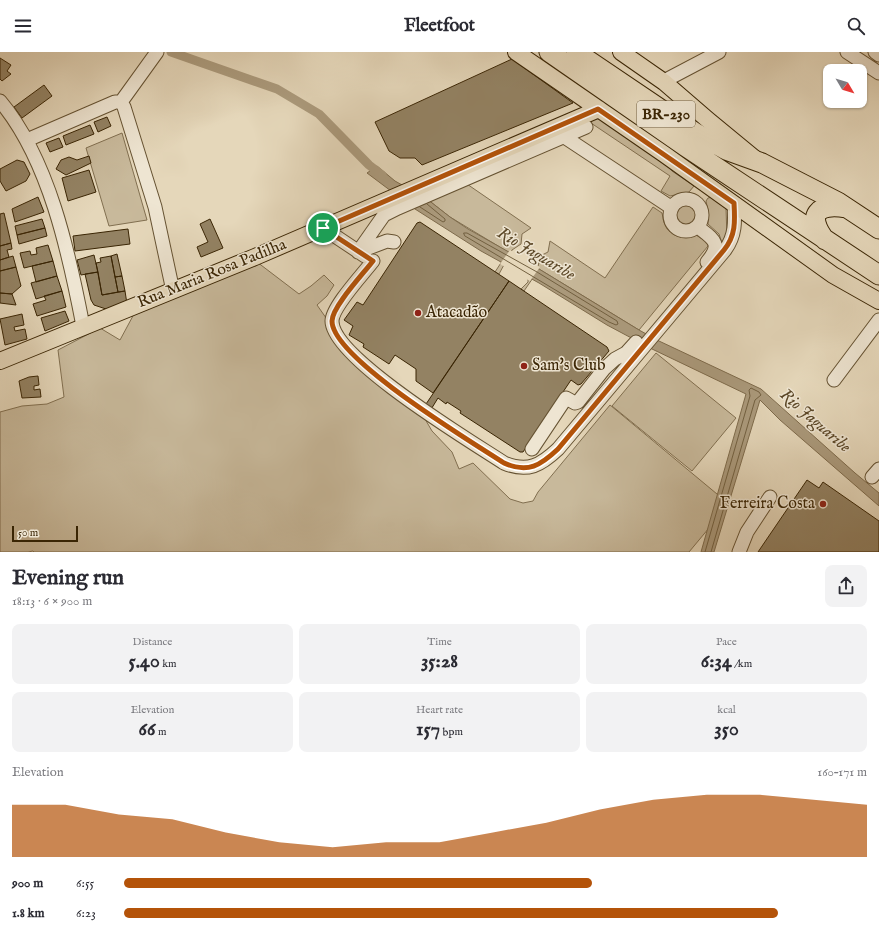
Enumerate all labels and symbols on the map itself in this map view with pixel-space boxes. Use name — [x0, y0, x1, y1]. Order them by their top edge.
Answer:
north arrow — [823, 64, 867, 108]
road number: BR-230 — [637, 101, 695, 127]
pin — [306, 211, 340, 245]
water label: Rio Jaguaribe — [493, 223, 579, 286]
street label: Rua Maria Rosa Padilha — [135, 235, 289, 313]
place label: Atacadão — [425, 303, 487, 323]
marker: Atacadão — [413, 308, 423, 318]
place label: Sam's Club — [532, 356, 606, 376]
marker: Sam's Club — [519, 361, 529, 371]
water label: Rio Jaguaribe — [775, 385, 855, 458]
place label: Ferreira Costa — [720, 494, 815, 514]
marker: Ferreira Costa — [818, 499, 828, 509]
scale bar — [12, 524, 78, 543]

